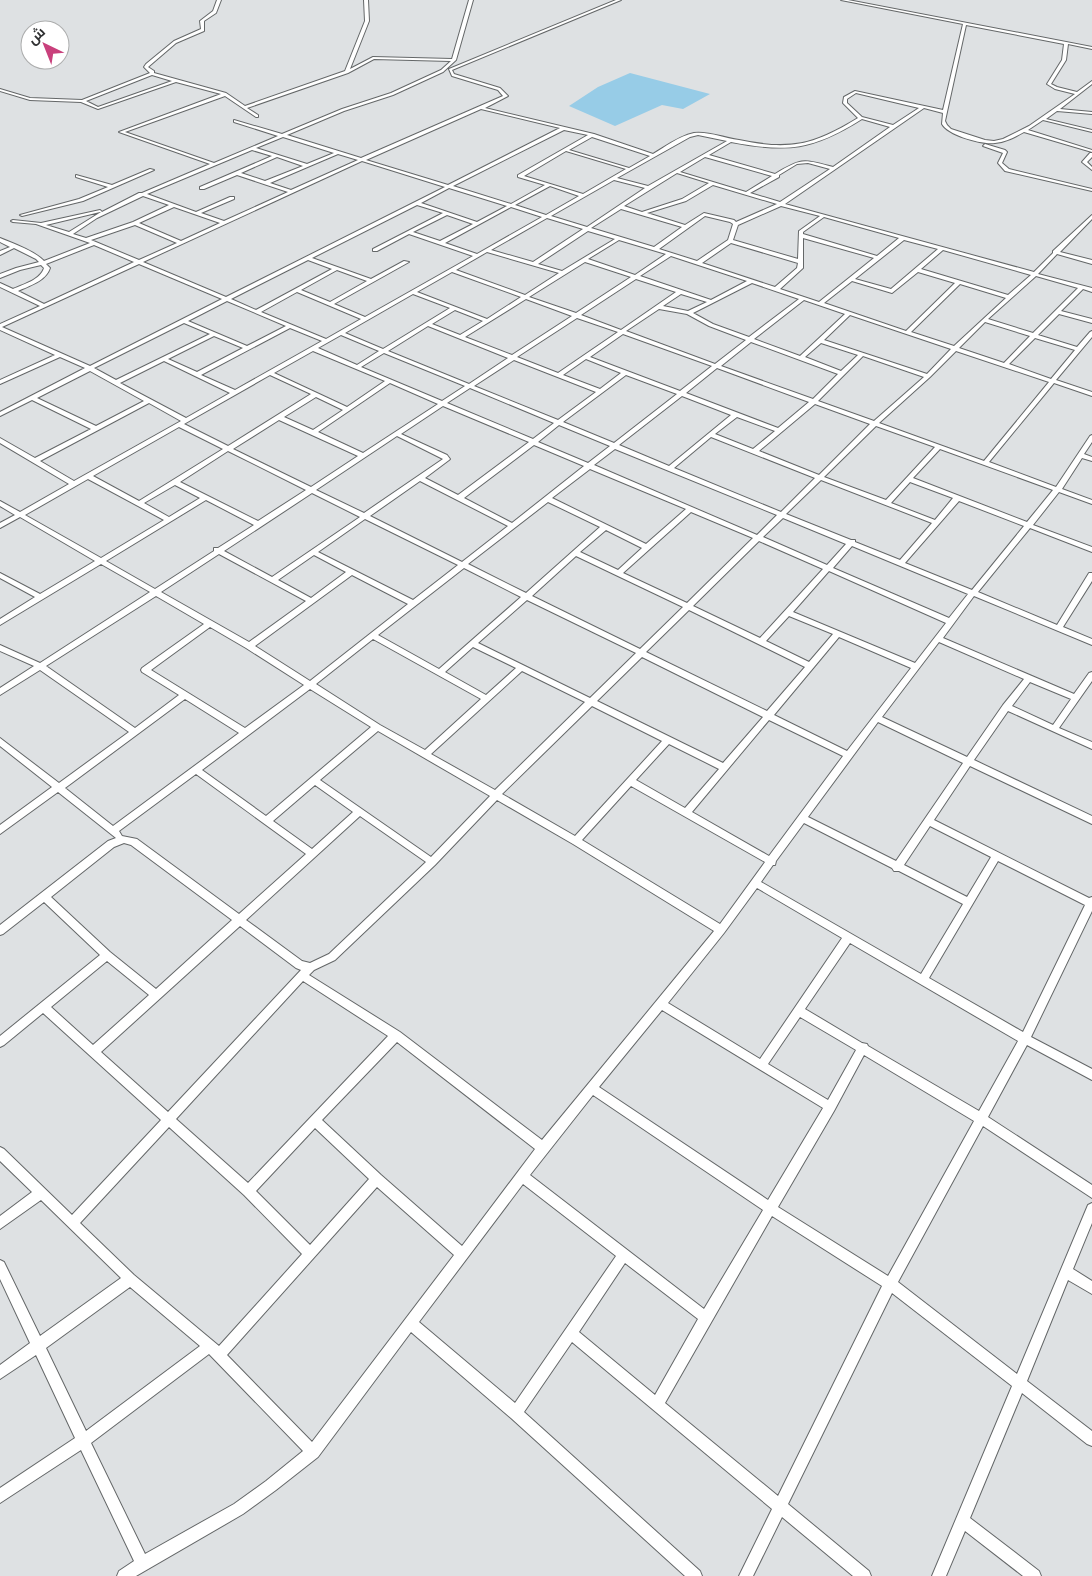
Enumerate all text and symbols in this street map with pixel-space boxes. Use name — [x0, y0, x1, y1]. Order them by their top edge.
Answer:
north arrow — [20, 20, 70, 70]
text: ش — [24, 23, 49, 48]

